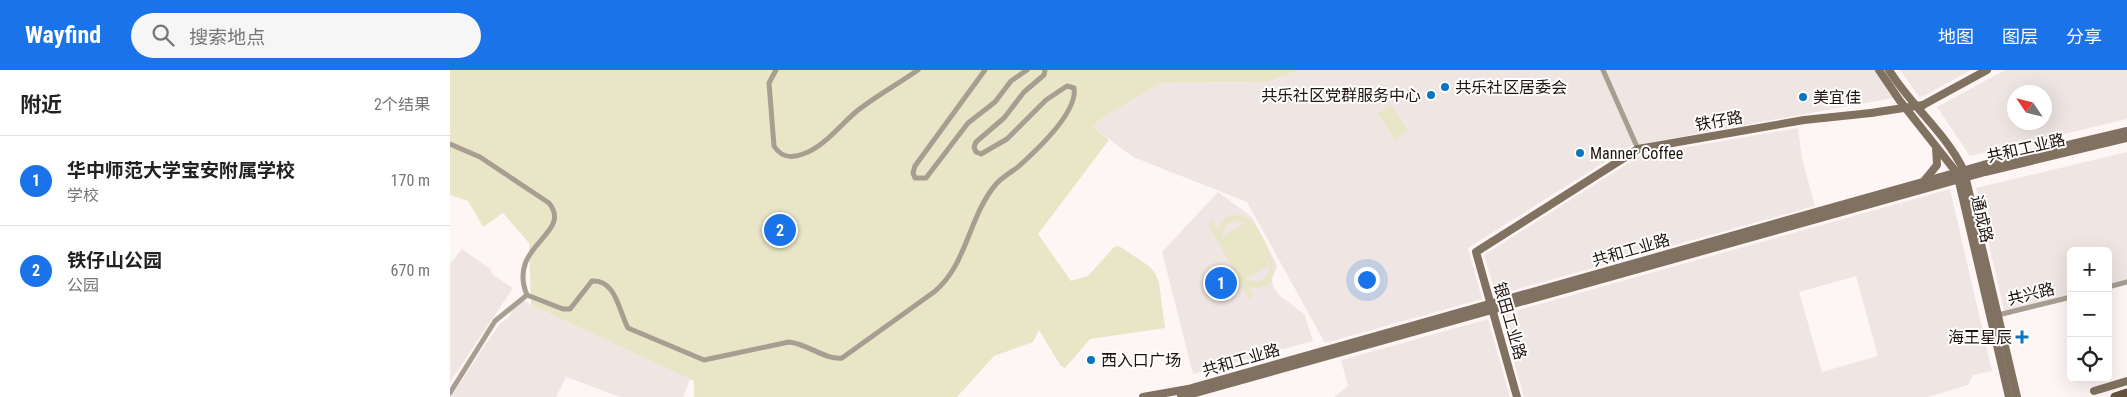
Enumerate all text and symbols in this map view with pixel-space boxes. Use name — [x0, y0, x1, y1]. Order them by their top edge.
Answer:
search box — [131, 13, 481, 58]
text: Wayfind — [25, 21, 101, 49]
icon: search — [149, 21, 177, 49]
text: 搜索地点 — [189, 26, 265, 49]
text: 地图 — [1938, 26, 1974, 47]
text: 图层 — [2002, 26, 2038, 47]
text: 分享 — [2066, 26, 2102, 47]
place label: 共乐社区居委会 — [1455, 78, 1567, 97]
marker: 共乐社区居委会 — [1439, 81, 1451, 93]
north arrow — [2007, 85, 2052, 130]
place label: 共乐社区党群服务中心 — [1261, 86, 1421, 105]
place label: 美宜佳 — [1813, 88, 1861, 107]
marker: 共乐社区党群服务中心 — [1425, 89, 1437, 101]
marker: 美宜佳 — [1797, 91, 1809, 103]
text: 附近 — [20, 93, 62, 117]
text: 2个结果 — [374, 95, 430, 114]
street label: 铁仔路 — [1694, 107, 1744, 135]
street label: 共和工业路 — [1985, 130, 2067, 166]
place label: Manner Coffee — [1590, 144, 1683, 163]
marker: Manner Coffee — [1574, 147, 1586, 159]
text: 华中师范大学宝安附属学校 — [67, 159, 295, 182]
text: 1 — [32, 171, 40, 190]
text: 170 m — [391, 171, 430, 190]
text: 学校 — [67, 186, 99, 205]
street label: 通成路 — [1967, 193, 1997, 245]
pin: 2 — [764, 211, 796, 249]
street label: 共和工业路 — [1590, 230, 1672, 270]
map controls — [2067, 247, 2112, 382]
button: + — [2067, 247, 2112, 292]
text: 铁仔山公园 — [67, 249, 162, 272]
text: 2 — [32, 261, 40, 280]
text: 670 m — [391, 261, 430, 280]
pin: 1 — [1205, 264, 1237, 302]
your location — [1354, 267, 1380, 293]
text: 公园 — [67, 276, 99, 295]
street label: 共兴路 — [2005, 279, 2057, 309]
street label: 银田工业路 — [1490, 280, 1530, 362]
button: − — [2067, 292, 2112, 337]
place label: 海王星辰 — [1948, 328, 2012, 347]
marker: 海王星辰 — [2016, 331, 2028, 343]
button: locate — [2067, 337, 2112, 382]
street label: 共和工业路 — [1200, 340, 1282, 380]
place label: 西入口广场 — [1101, 351, 1181, 370]
marker: 西入口广场 — [1085, 354, 1097, 366]

